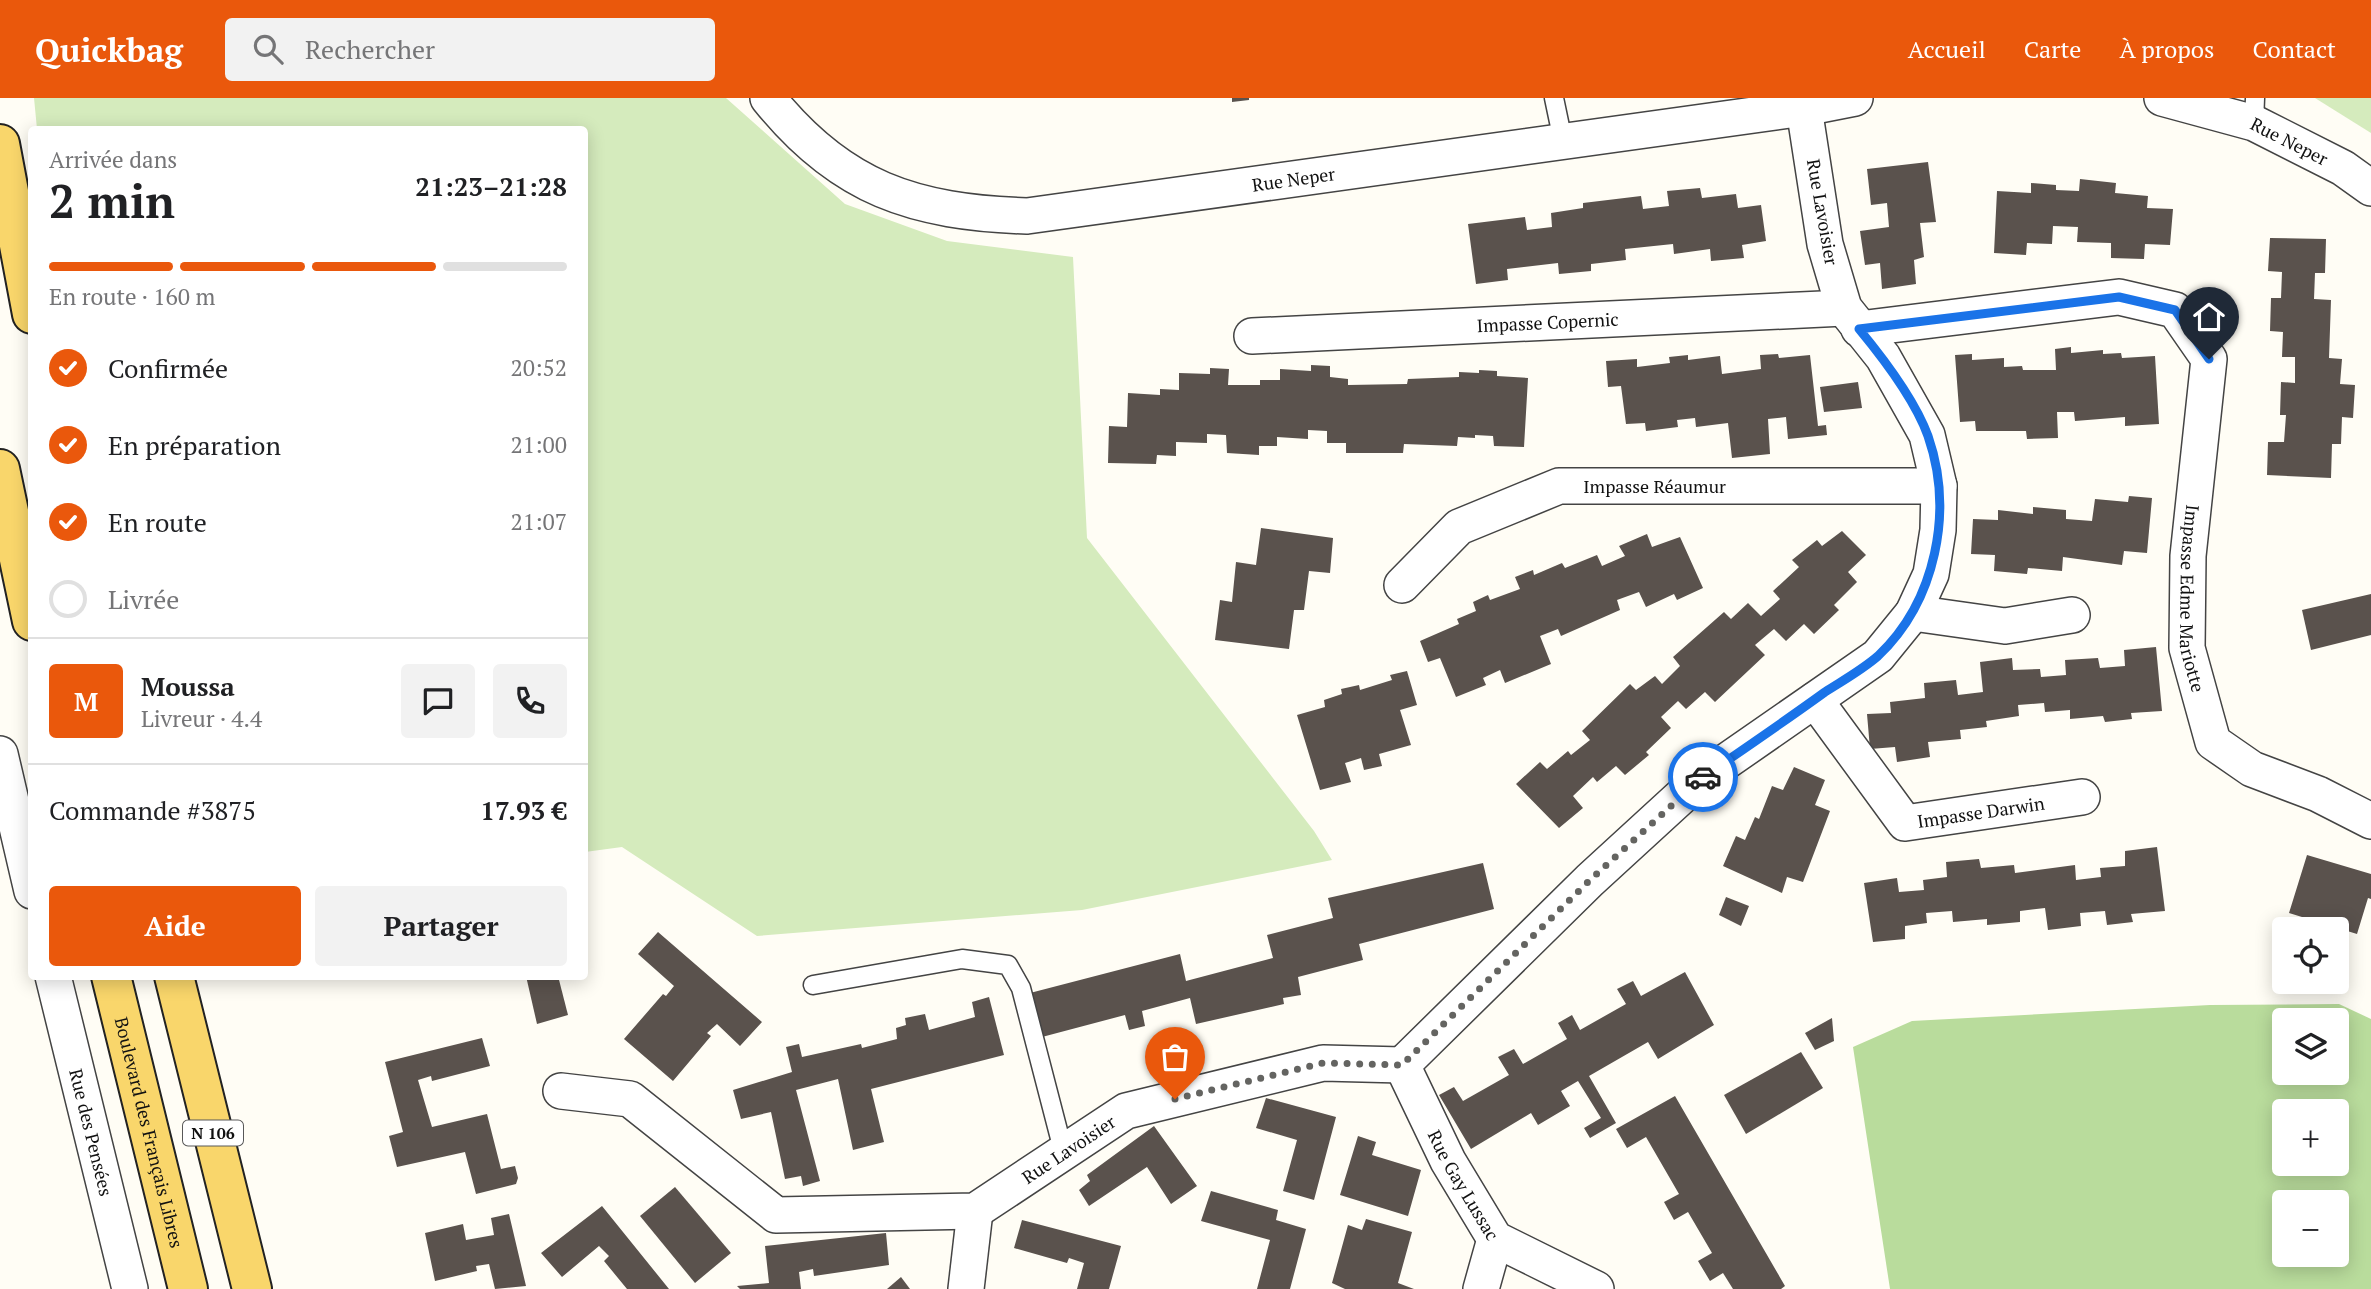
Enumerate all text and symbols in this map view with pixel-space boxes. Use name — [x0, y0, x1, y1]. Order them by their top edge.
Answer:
search box — [225, 18, 715, 81]
text: Quickbag — [35, 28, 183, 71]
icon: search — [249, 30, 287, 68]
text: Rechercher — [305, 32, 435, 66]
text: Accueil — [1908, 33, 1986, 65]
text: Carte — [2024, 33, 2081, 65]
text: À propos — [2119, 33, 2215, 65]
text: Contact — [2253, 33, 2336, 65]
street label: Rue Neper — [2247, 111, 2332, 171]
text: Arrivée dans — [49, 144, 177, 175]
street label: Rue Lavoisier — [1802, 157, 1844, 267]
street label: Rue Neper — [1250, 161, 1337, 197]
text: 21:23–21:28 — [415, 169, 567, 203]
text: 2 min — [49, 170, 175, 231]
text: En route · 160 m — [49, 281, 215, 312]
pin — [2179, 287, 2239, 359]
icon: home — [2190, 298, 2228, 336]
street label: Impasse Copernic — [1476, 307, 1619, 337]
icon: check — [49, 349, 87, 387]
text: Confirmée — [108, 351, 228, 385]
text: 20:52 — [510, 352, 567, 383]
icon: check — [49, 426, 87, 464]
text: En préparation — [108, 428, 281, 462]
text: 21:00 — [510, 429, 567, 460]
street label: Impasse Réaumur — [1583, 474, 1726, 498]
icon: check — [49, 503, 87, 541]
street label: Impasse Edme Mariotte — [2175, 503, 2211, 695]
text: En route — [108, 505, 207, 539]
text: 21:07 — [510, 506, 567, 537]
text: Livrée — [108, 582, 179, 616]
button: chat — [401, 664, 475, 738]
button: phone — [493, 664, 567, 738]
text: Moussa — [141, 669, 235, 703]
text: M — [74, 684, 98, 718]
text: Livreur · 4.4 — [141, 703, 262, 734]
courier — [1668, 742, 1738, 812]
icon: car — [1684, 758, 1722, 796]
street label: Impasse Darwin — [1916, 791, 2046, 833]
text: Commande #3875 — [49, 793, 256, 827]
text: 17.93 € — [480, 793, 567, 827]
button: Aide — [49, 886, 301, 966]
button: Partager — [315, 886, 567, 966]
map controls — [2272, 917, 2349, 1267]
button: locate — [2272, 917, 2349, 994]
button: layers — [2272, 1008, 2349, 1085]
street label: Boulevard des Français Libres — [110, 1014, 189, 1250]
pin — [1145, 1027, 1205, 1099]
icon: bag — [1156, 1038, 1194, 1076]
street label: Rue des Pensées — [64, 1066, 119, 1198]
button: + — [2272, 1099, 2349, 1176]
street label: Rue Lavoisier — [1017, 1109, 1120, 1189]
road number: N 106 — [183, 1121, 243, 1146]
street label: Rue Gay Lussac — [1423, 1126, 1505, 1245]
button: − — [2272, 1190, 2349, 1267]

